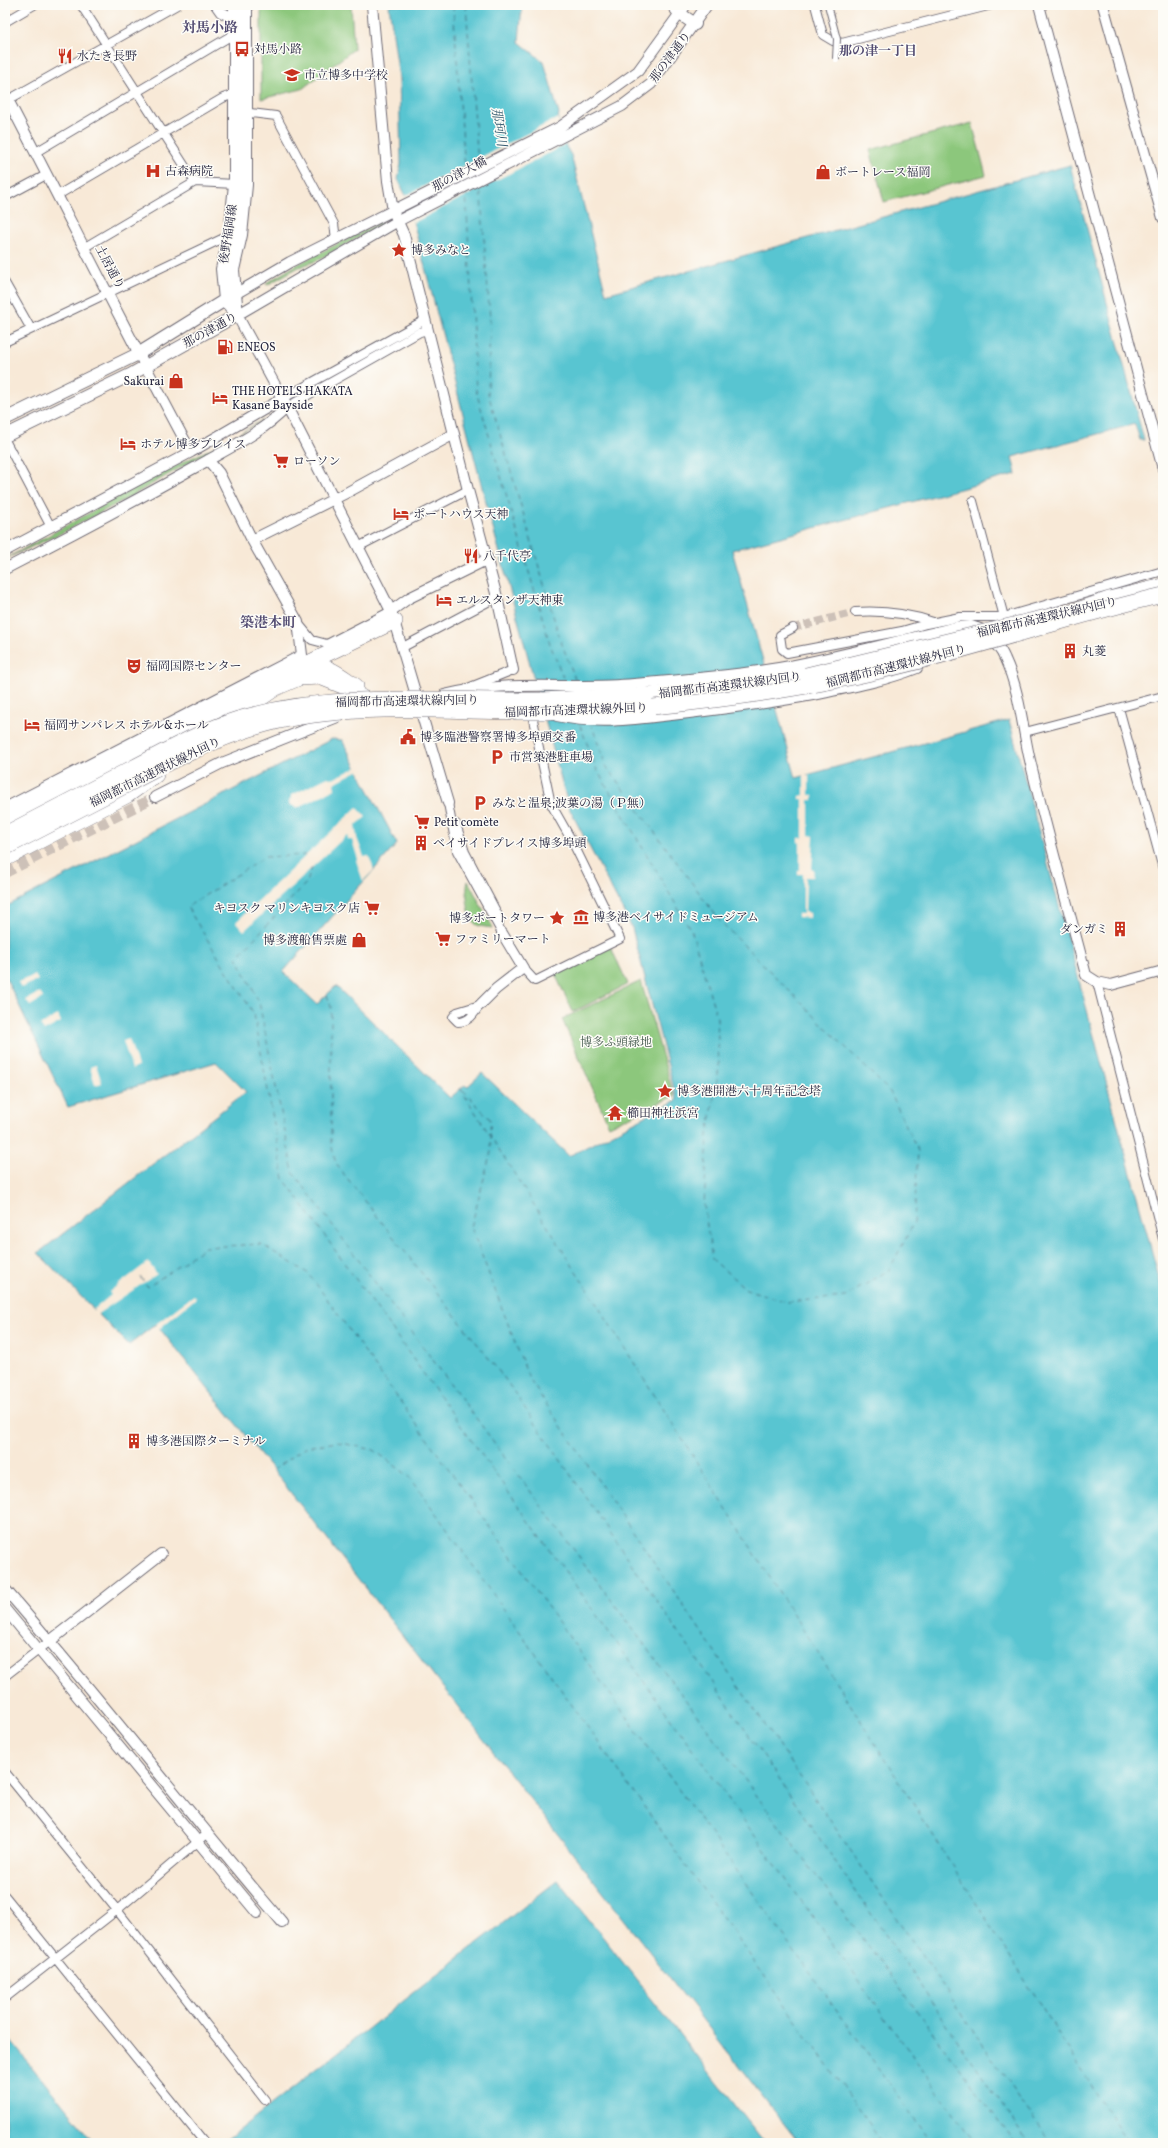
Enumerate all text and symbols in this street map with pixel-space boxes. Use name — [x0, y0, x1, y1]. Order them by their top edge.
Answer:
district label: 対馬小路 — [182, 19, 238, 38]
street label: 那の津通り — [646, 29, 695, 86]
bus stop icon: 対馬小路 — [233, 40, 251, 58]
place label: 対馬小路 — [254, 42, 302, 58]
district label: 那の津一丁目 — [839, 43, 917, 61]
restaurant icon: 水たき長野 — [56, 47, 74, 65]
place label: 水たき長野 — [77, 49, 137, 65]
school or university icon: 市立博多中学校 — [283, 66, 301, 84]
place label: 市立博多中学校 — [304, 68, 388, 84]
water label: 那珂川 — [486, 107, 510, 150]
street label: 那の津大橋 — [429, 154, 490, 196]
hospital icon: 古森病院 — [144, 162, 162, 180]
shop icon: ボートレース福岡 — [814, 163, 832, 181]
place label: 古森病院 — [165, 164, 213, 180]
place label: ボートレース福岡 — [835, 165, 930, 181]
street label: 後野福岡線 — [216, 203, 242, 265]
place icon: 博多みなと — [390, 241, 408, 259]
street label: 土居通り — [91, 243, 127, 292]
place label: 博多みなと — [411, 243, 471, 259]
street label: 那の津通り — [180, 309, 241, 352]
fuel station icon: ENEOS — [216, 338, 234, 356]
place label: ENEOS — [237, 340, 276, 356]
shop icon: Sakurai — [167, 372, 185, 390]
place label: Sakurai — [123, 374, 164, 390]
place label: THE HOTELS HAKATA Kasane Bayside — [232, 384, 353, 414]
hotel icon: THE HOTELS HAKATA Kasane Bayside — [211, 389, 229, 407]
hotel icon: ホテル博多プレイス — [119, 435, 137, 453]
place label: ホテル博多プレイス — [140, 437, 246, 453]
supermarket icon: ローソン — [272, 452, 290, 470]
place label: ローソン — [293, 454, 341, 470]
hotel icon: ポートハウス天神 — [392, 505, 410, 523]
place label: ポートハウス天神 — [413, 507, 508, 523]
restaurant icon: 八千代亭 — [462, 547, 480, 565]
place label: 八千代亭 — [483, 549, 531, 565]
hotel icon: エルスタンザ天神東 — [435, 591, 453, 609]
place label: エルスタンザ天神東 — [456, 593, 564, 609]
street label: 福岡都市高速環状線内回り — [975, 594, 1119, 642]
district label: 築港本町 — [240, 614, 297, 633]
street label: 福岡都市高速環状線外回り — [824, 642, 968, 692]
building icon: 丸菱 — [1061, 642, 1079, 660]
place label: 丸菱 — [1082, 644, 1106, 660]
theatre icon: 福岡国際センター — [125, 657, 143, 675]
place label: 福岡国際センター — [146, 659, 242, 675]
street label: 福岡都市高速環状線内回り — [658, 669, 803, 703]
street label: 福岡都市高速環状線内回り — [335, 693, 479, 711]
street label: 福岡都市高速環状線外回り — [504, 700, 648, 722]
hotel icon: 福岡サンパレス ホテル&ホール — [23, 716, 41, 734]
place label: 福岡サンパレス ホテル&ホール — [44, 718, 209, 734]
public building icon: 博多臨港警察署博多埠頭交番 — [399, 728, 417, 746]
place label: 博多臨港警察署博多埠頭交番 — [420, 730, 576, 746]
street label: 福岡都市高速環状線外回り — [87, 734, 224, 812]
parking icon: 市営築港駐車場 — [488, 748, 506, 766]
place label: 市営築港駐車場 — [509, 750, 593, 766]
parking icon: みなと温泉;波葉の湯（Ｐ無） — [471, 794, 489, 812]
place label: みなと温泉;波葉の湯（Ｐ無） — [492, 796, 651, 812]
supermarket icon: Petit comète — [413, 813, 431, 831]
place label: Petit comète — [434, 815, 499, 831]
building icon: ベイサイドプレイス博多埠頭 — [412, 834, 430, 852]
place label: ベイサイドプレイス博多埠頭 — [433, 836, 587, 852]
supermarket icon: キヨスク マリンキヨスク店 — [363, 899, 381, 917]
place label: キヨスク マリンキヨスク店 — [214, 901, 360, 917]
museum icon: 博多港ベイサイドミュージアム — [572, 908, 590, 926]
place icon: 博多ポートタワー — [548, 909, 566, 927]
place label: 博多港ベイサイドミュージアム — [593, 910, 759, 926]
place label: 博多ポートタワー — [449, 911, 545, 927]
building icon: ダンガミ — [1111, 920, 1129, 938]
place label: ダンガミ — [1060, 922, 1108, 938]
supermarket icon: ファミリーマート — [434, 930, 452, 948]
shop icon: 博多渡船售票處 — [350, 931, 368, 949]
place label: ファミリーマート — [455, 932, 551, 948]
place label: 博多渡船售票處 — [263, 933, 347, 949]
park label: 博多ふ頭緑地 — [580, 1035, 652, 1051]
place icon: 博多港開港六十周年記念塔 — [656, 1082, 674, 1100]
place label: 博多港開港六十周年記念塔 — [677, 1084, 821, 1100]
temple icon: 櫛田神社浜宮 — [606, 1104, 624, 1122]
place label: 櫛田神社浜宮 — [627, 1106, 699, 1122]
building icon: 博多港国際ターミナル — [125, 1432, 143, 1450]
place label: 博多港国際ターミナル — [146, 1434, 265, 1450]

